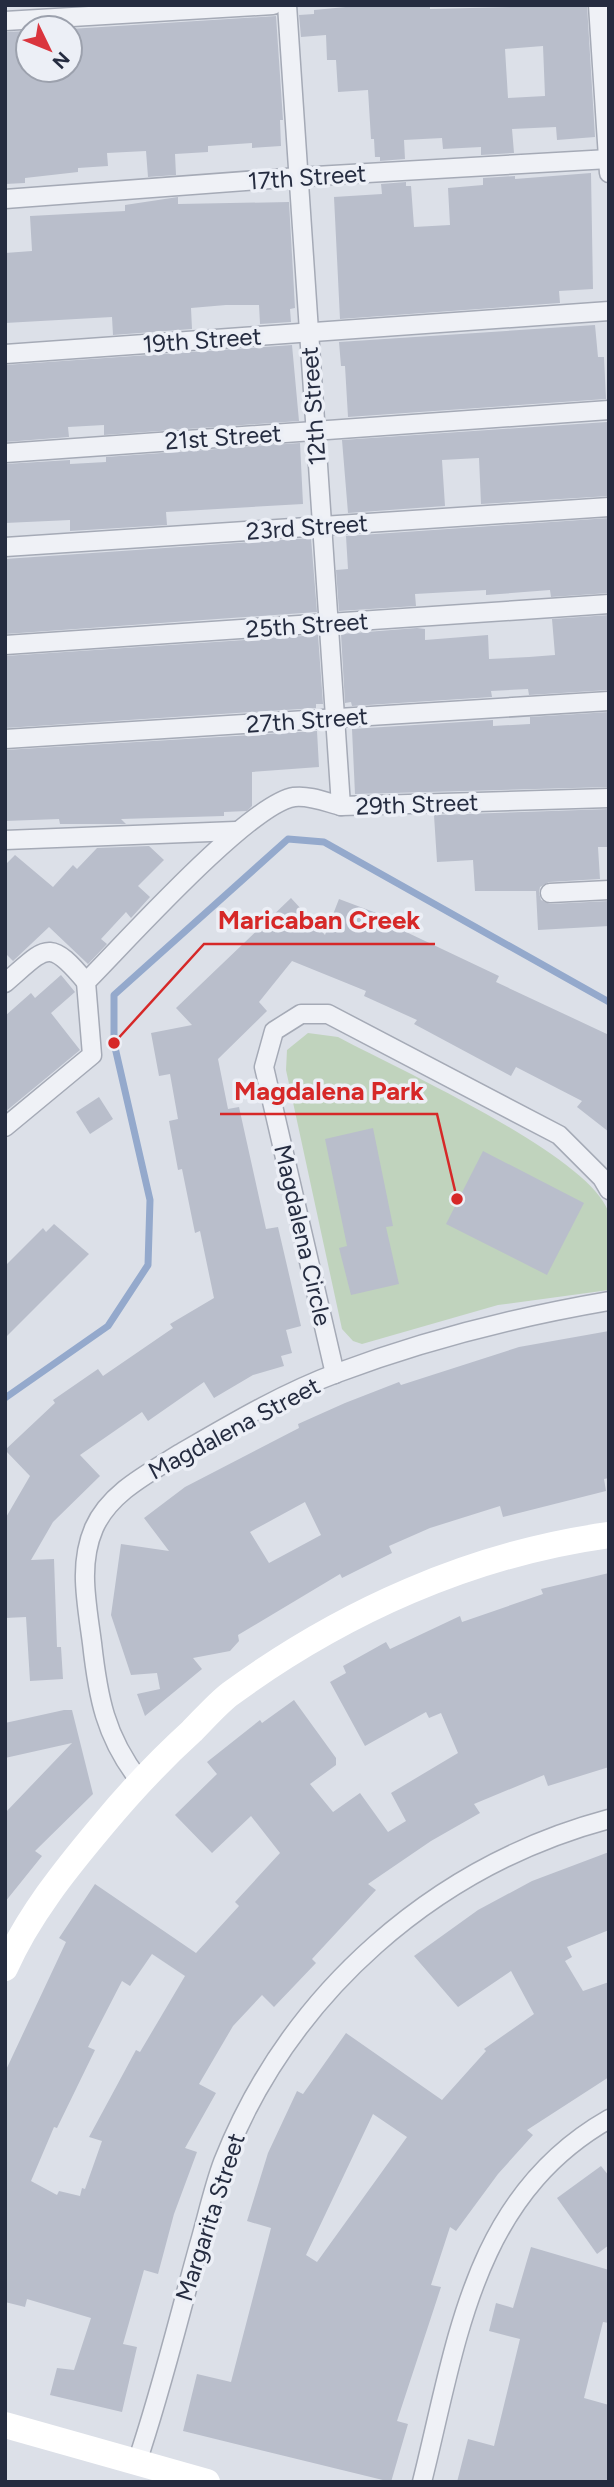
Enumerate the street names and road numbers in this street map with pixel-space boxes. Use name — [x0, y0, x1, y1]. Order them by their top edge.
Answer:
street label: 17th Street — [247, 158, 367, 196]
street label: 19th Street — [142, 321, 262, 359]
street label: 12th Street — [294, 346, 332, 466]
street label: 21st Street — [164, 418, 282, 456]
street label: 23rd Street — [245, 508, 369, 546]
street label: 25th Street — [245, 606, 369, 644]
street label: 27th Street — [245, 701, 369, 739]
street label: 29th Street — [355, 787, 479, 821]
street label: Magdalena Circle — [268, 1141, 338, 1329]
street label: Magdalena Street — [143, 1371, 325, 1485]
street label: Margarita Street — [169, 2129, 251, 2305]

